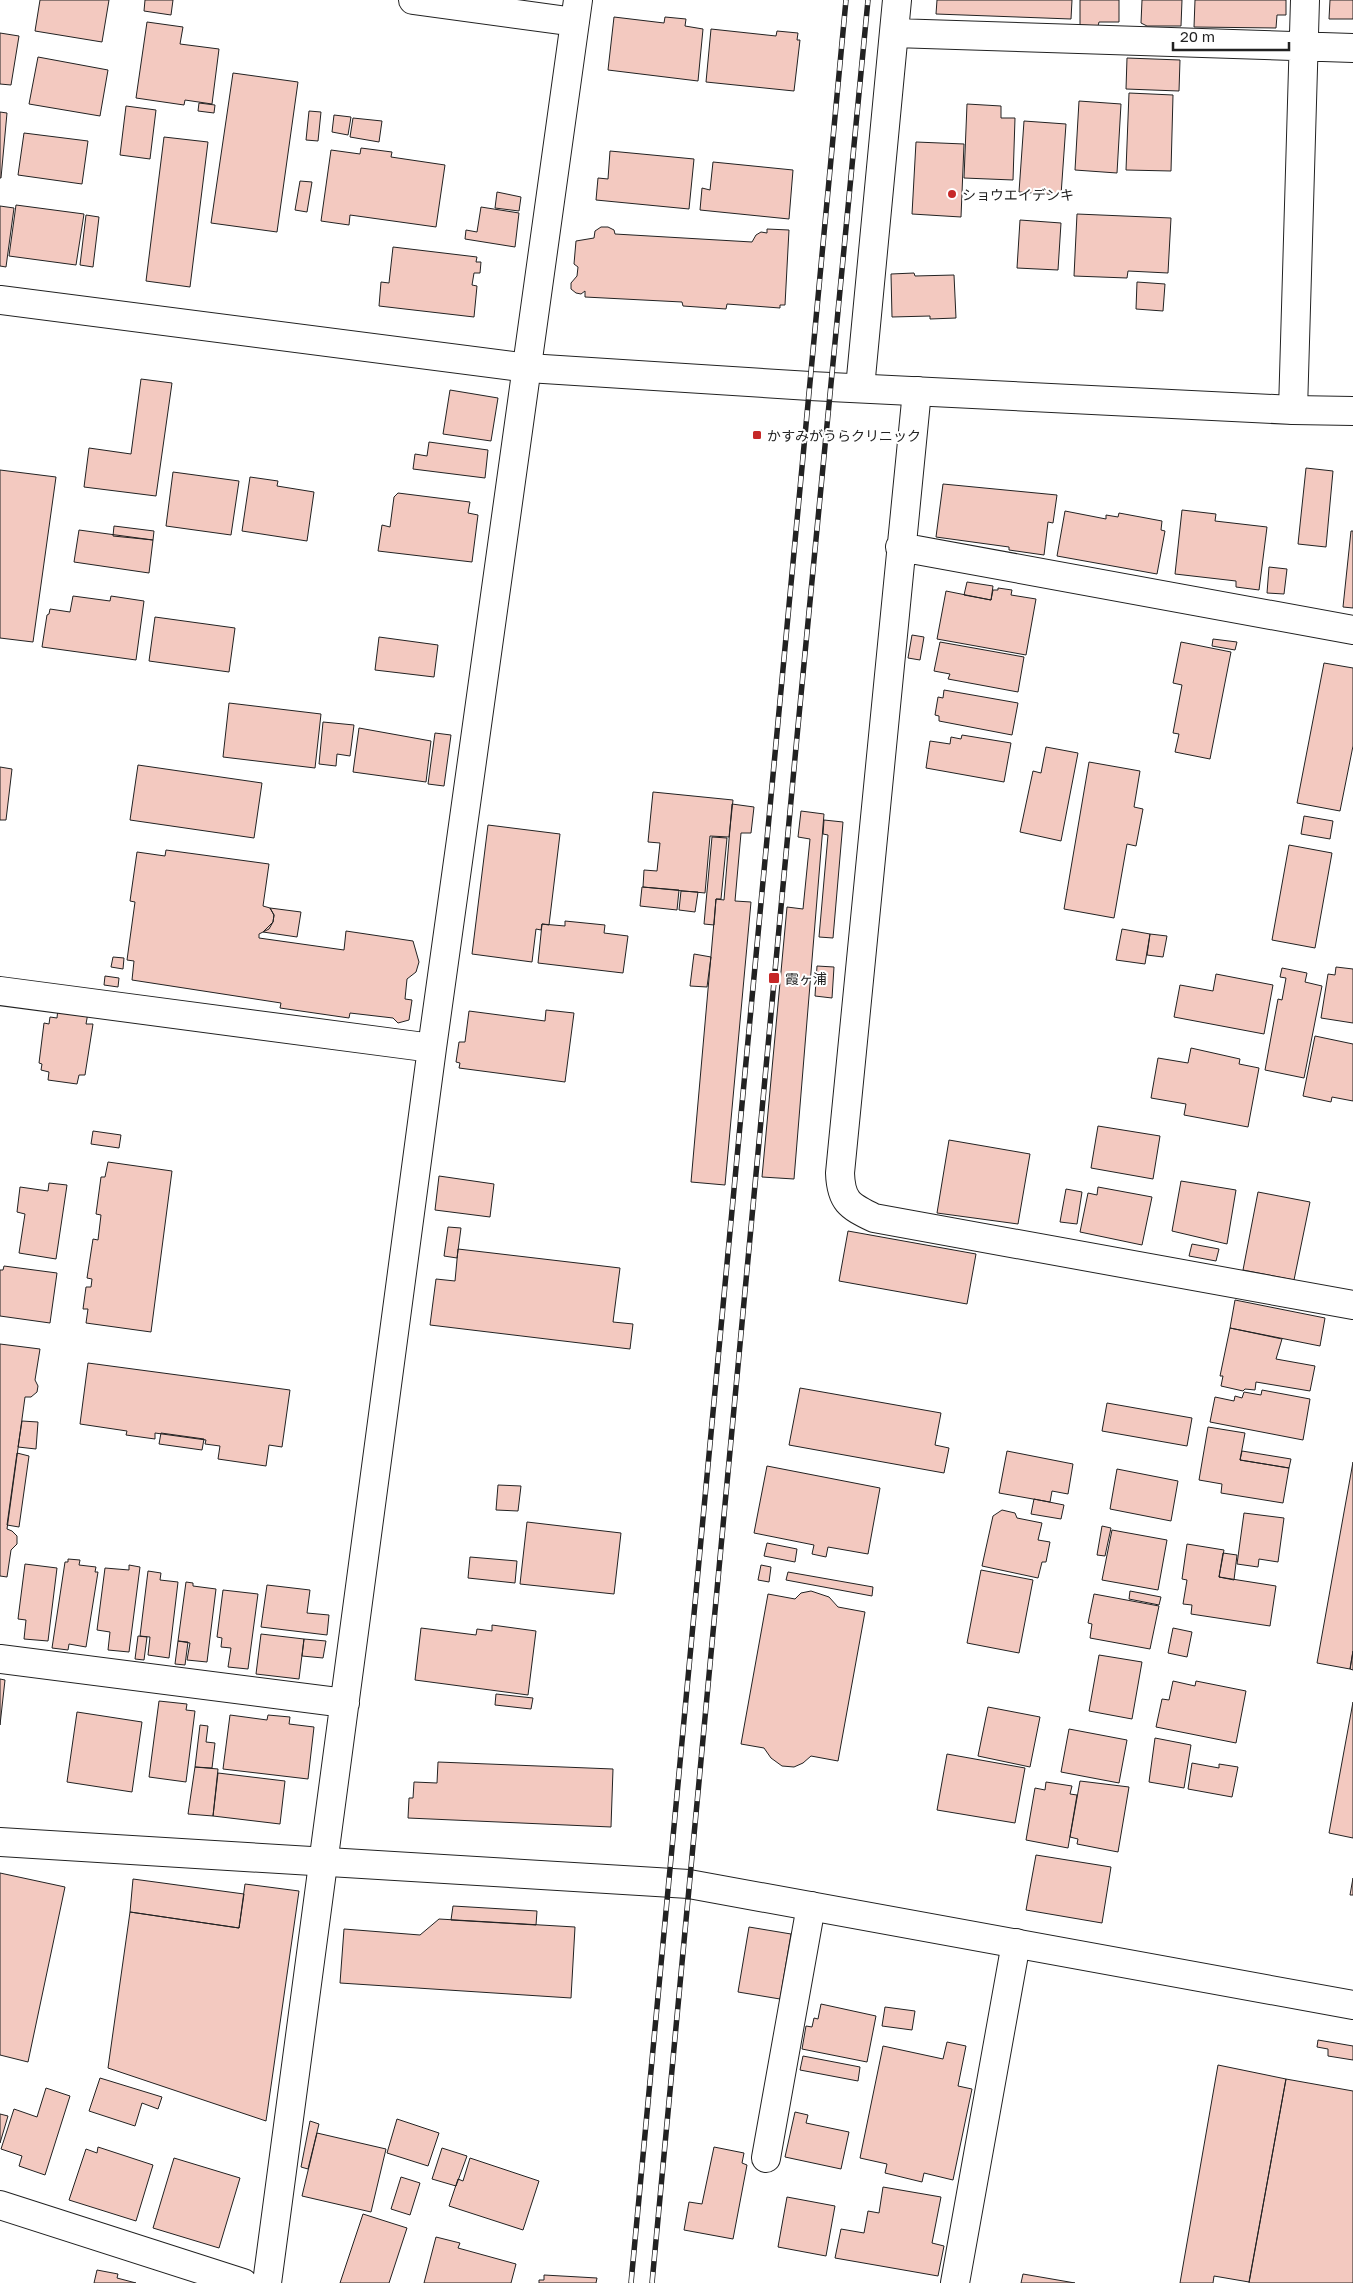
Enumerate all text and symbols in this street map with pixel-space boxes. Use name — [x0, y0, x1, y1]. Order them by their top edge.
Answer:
scale bar — [1173, 20, 1289, 52]
text: 20 m — [1180, 27, 1215, 45]
place label: ショウエイデンキ — [962, 186, 1074, 203]
marker: ショウエイデンキ — [946, 188, 958, 200]
place label: かすみがうらクリニック — [767, 427, 921, 444]
marker: かすみがうらクリニック — [751, 429, 763, 441]
place label: 霞ヶ浦 — [785, 970, 827, 987]
marker: 霞ヶ浦 — [767, 971, 781, 985]

